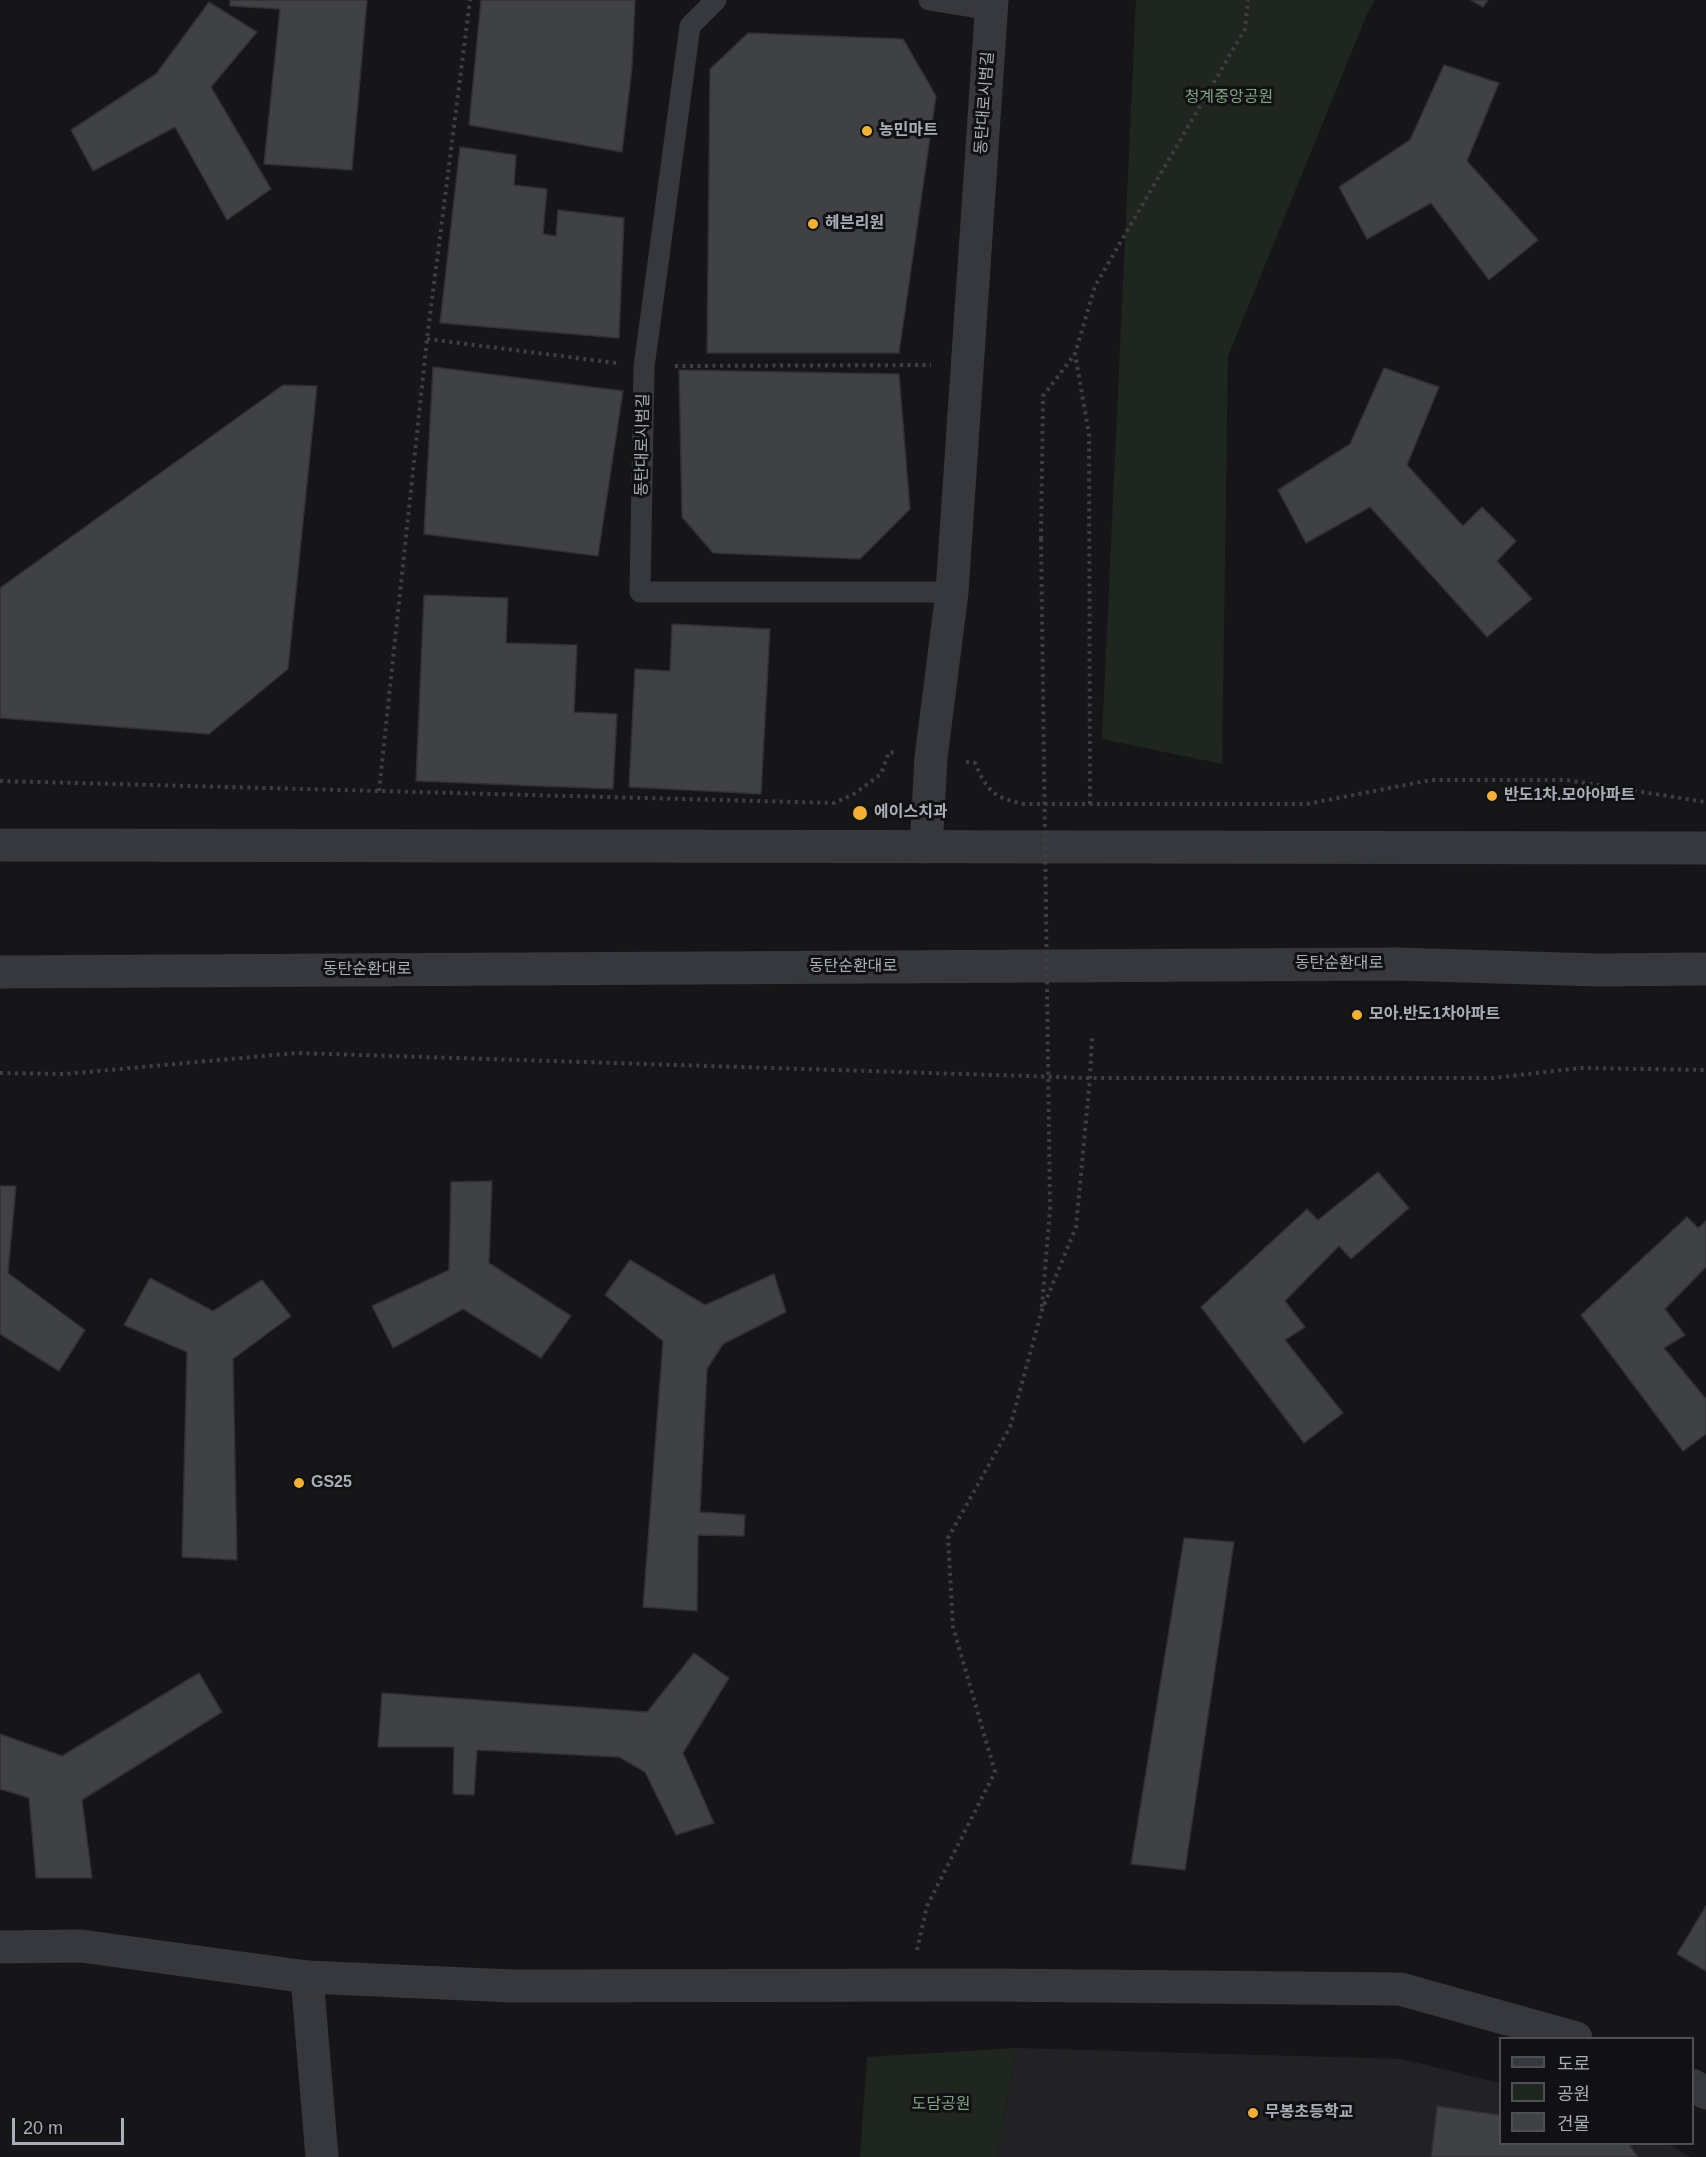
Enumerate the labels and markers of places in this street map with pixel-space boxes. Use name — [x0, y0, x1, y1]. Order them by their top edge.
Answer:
place label: 농민마트 — [879, 121, 938, 141]
marker: 농민마트 — [860, 124, 874, 138]
place label: 헤븐리원 — [825, 214, 884, 234]
marker: 헤븐리원 — [806, 217, 820, 231]
place label: 반도1차.모아아파트 — [1504, 786, 1635, 806]
marker: 반도1차.모아아파트 — [1485, 789, 1499, 803]
place label: 에이스치과 — [874, 803, 948, 823]
marker: 에이스치과 — [851, 804, 869, 822]
place label: 모아.반도1차아파트 — [1369, 1005, 1500, 1025]
marker: 모아.반도1차아파트 — [1350, 1008, 1364, 1022]
place label: GS25 — [311, 1473, 352, 1493]
marker: GS25 — [292, 1476, 306, 1490]
place label: 무봉초등학교 — [1265, 2103, 1353, 2123]
marker: 무봉초등학교 — [1246, 2106, 1260, 2120]

